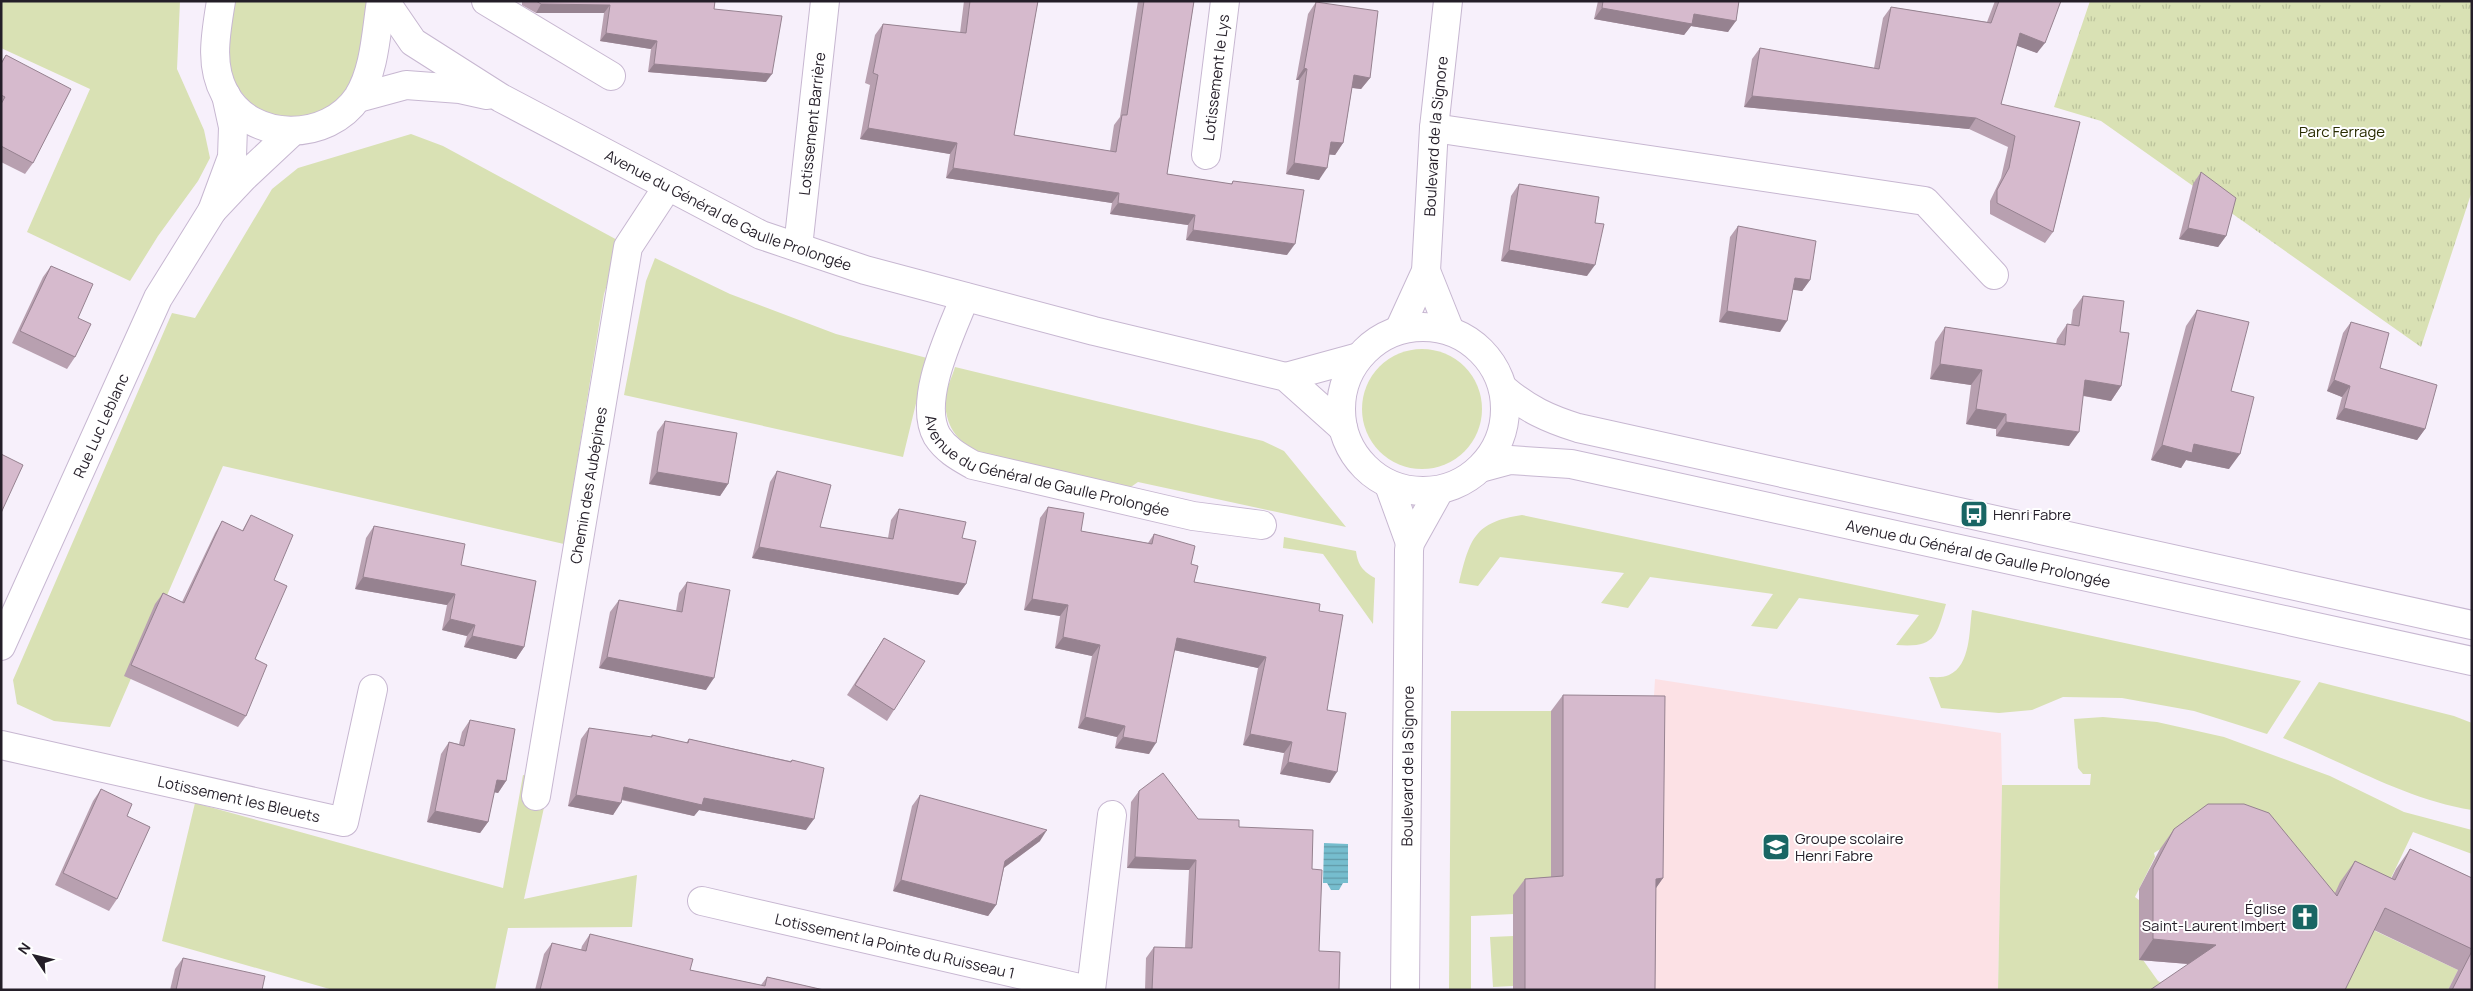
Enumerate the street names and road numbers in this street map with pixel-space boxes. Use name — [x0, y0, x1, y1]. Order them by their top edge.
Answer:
street label: Lotissement le Lys — [1197, 13, 1234, 142]
street label: Lotissement Barrière — [793, 51, 830, 197]
street label: Boulevard de la Signore — [1419, 55, 1452, 217]
street label: Avenue du Général de Gaulle Prolongée — [601, 144, 855, 275]
street label: Rue Luc Leblanc — [68, 370, 133, 481]
street label: Chemin des Aubépines — [565, 405, 612, 565]
street label: Avenue du Général de Gaulle Prolongée — [921, 414, 1172, 521]
street label: Avenue du Général de Gaulle Prolongée — [1844, 514, 2113, 592]
street label: Boulevard de la Signore — [1396, 685, 1418, 846]
street label: Lotissement les Bleuets — [156, 770, 322, 827]
street label: Lotissement la Pointe du Ruisseau 1 — [773, 908, 1017, 983]

